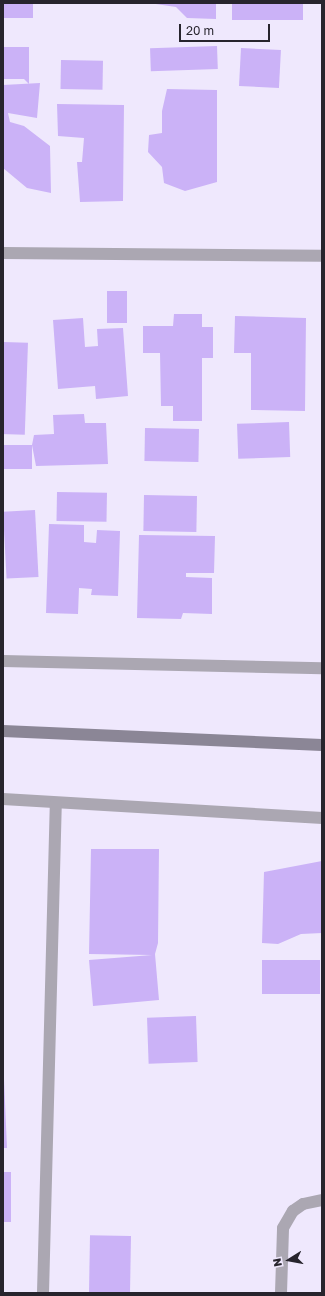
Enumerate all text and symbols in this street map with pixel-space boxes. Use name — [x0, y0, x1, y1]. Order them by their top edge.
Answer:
scale bar — [181, 16, 272, 42]
text: 20 m — [186, 23, 214, 38]
north arrow — [269, 1240, 309, 1280]
text: N — [270, 1257, 284, 1268]

